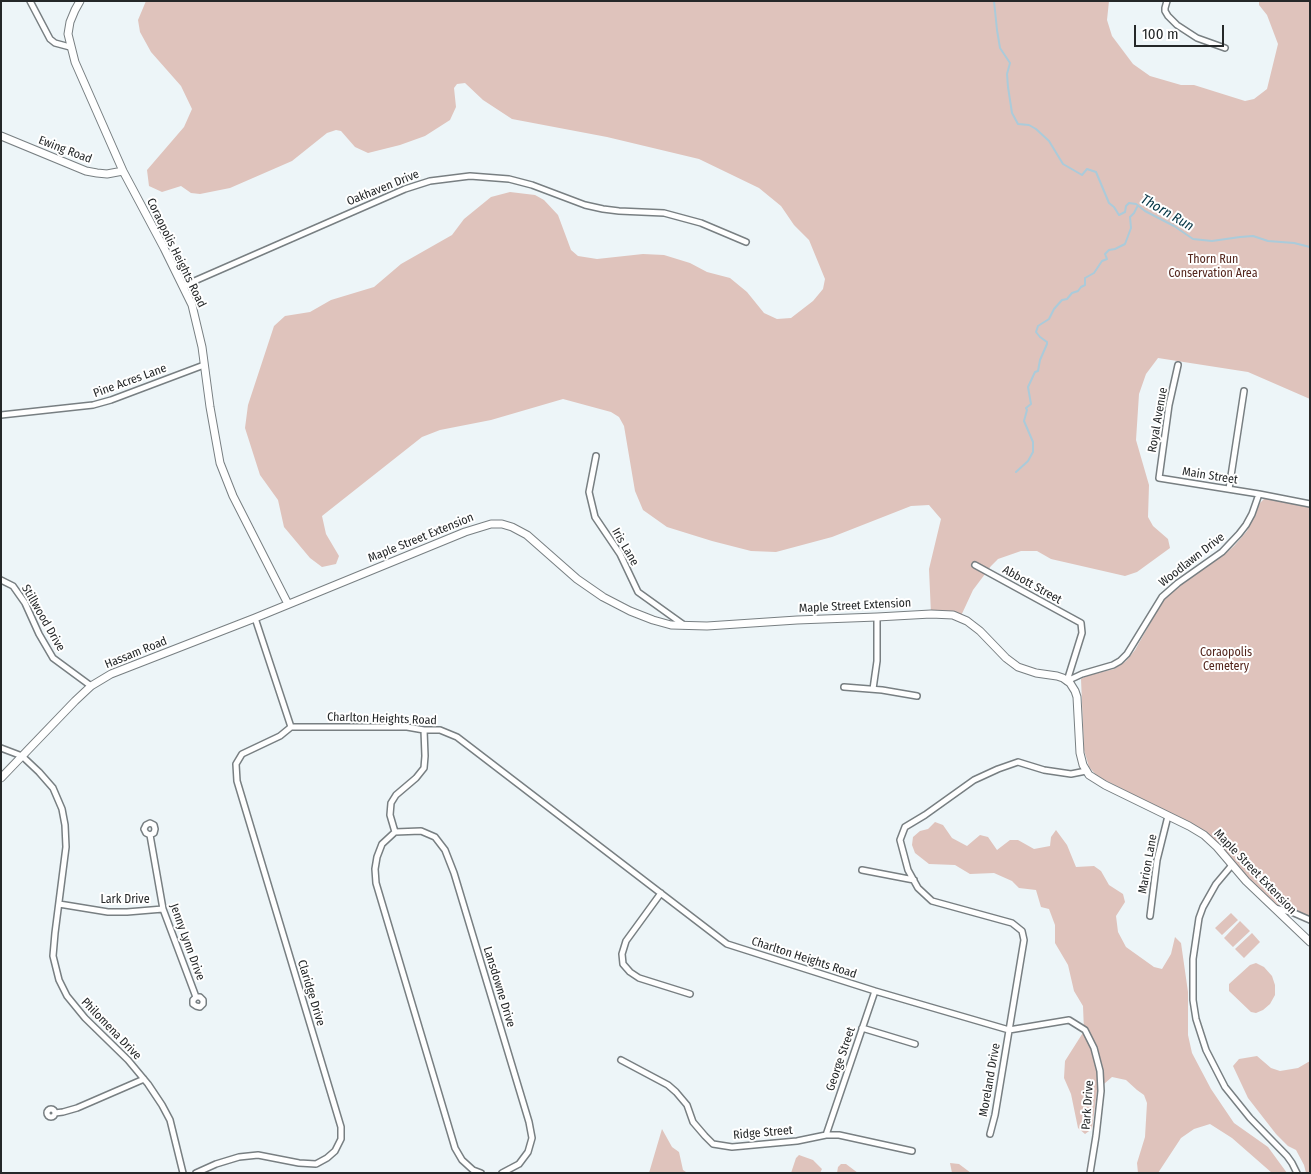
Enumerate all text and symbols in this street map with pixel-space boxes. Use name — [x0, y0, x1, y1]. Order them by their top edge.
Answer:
scale bar — [1136, 15, 1226, 47]
text: 100 m — [1142, 25, 1179, 43]
street label: Ewing Road — [36, 133, 94, 167]
street label: Oakhaven Drive — [345, 167, 421, 209]
water label: Thorn Run — [1137, 191, 1197, 235]
street label: Coraopolis Heights Road — [143, 196, 209, 310]
park label: Thorn Run Conservation Area — [1168, 253, 1258, 281]
street label: Pine Acres Lane — [91, 361, 169, 401]
street label: Royal Avenue — [1145, 386, 1171, 454]
street label: Main Street — [1181, 465, 1239, 487]
street label: Maple Street Extension — [366, 510, 476, 566]
street label: Iris Lane — [608, 525, 642, 569]
street label: Woodlawn Drive — [1156, 530, 1228, 590]
street label: Abbott Street — [1000, 563, 1064, 607]
street label: Stillwood Drive — [18, 582, 68, 654]
street label: Maple Street Extension — [798, 596, 912, 616]
street label: Hassam Road — [103, 634, 169, 672]
park label: Coraopolis Cemetery — [1200, 646, 1252, 674]
street label: Charlton Heights Road — [327, 710, 437, 728]
street label: Maple Street Extension — [1211, 826, 1299, 918]
street label: Marion Lane — [1136, 833, 1160, 895]
street label: Lark Drive — [100, 893, 150, 907]
street label: Jenny Lynn Drive — [166, 902, 208, 982]
street label: Charlton Heights Road — [750, 934, 858, 982]
street label: Lansdowne Drive — [480, 945, 518, 1029]
street label: Claridge Drive — [294, 958, 328, 1028]
street label: Philomena Drive — [78, 995, 144, 1063]
street label: George Street — [823, 1025, 859, 1093]
street label: Moreland Drive — [976, 1042, 1004, 1118]
street label: Park Drive — [1079, 1080, 1097, 1130]
street label: Ridge Street — [733, 1123, 793, 1143]

